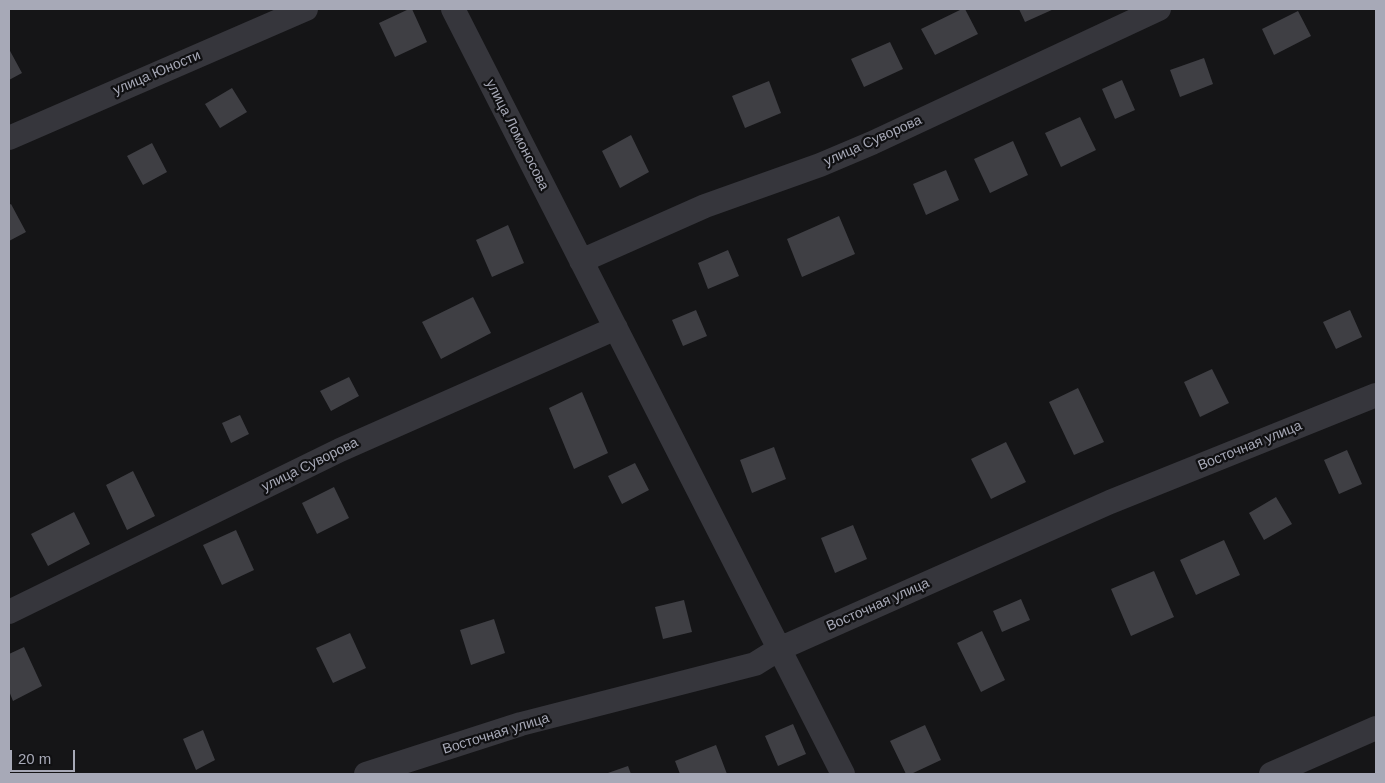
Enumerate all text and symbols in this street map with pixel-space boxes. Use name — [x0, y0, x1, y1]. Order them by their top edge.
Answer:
street label: улица Юности — [111, 47, 203, 99]
street label: улица Ломоносова — [482, 77, 552, 193]
street label: улица Суворова — [822, 112, 924, 170]
street label: Восточная улица — [1196, 417, 1304, 475]
street label: улица Суворова — [259, 434, 361, 496]
street label: Восточная улица — [824, 575, 932, 635]
street label: Восточная улица — [441, 710, 551, 758]
scale bar — [12, 740, 78, 772]
text: 20 m — [18, 750, 51, 767]

